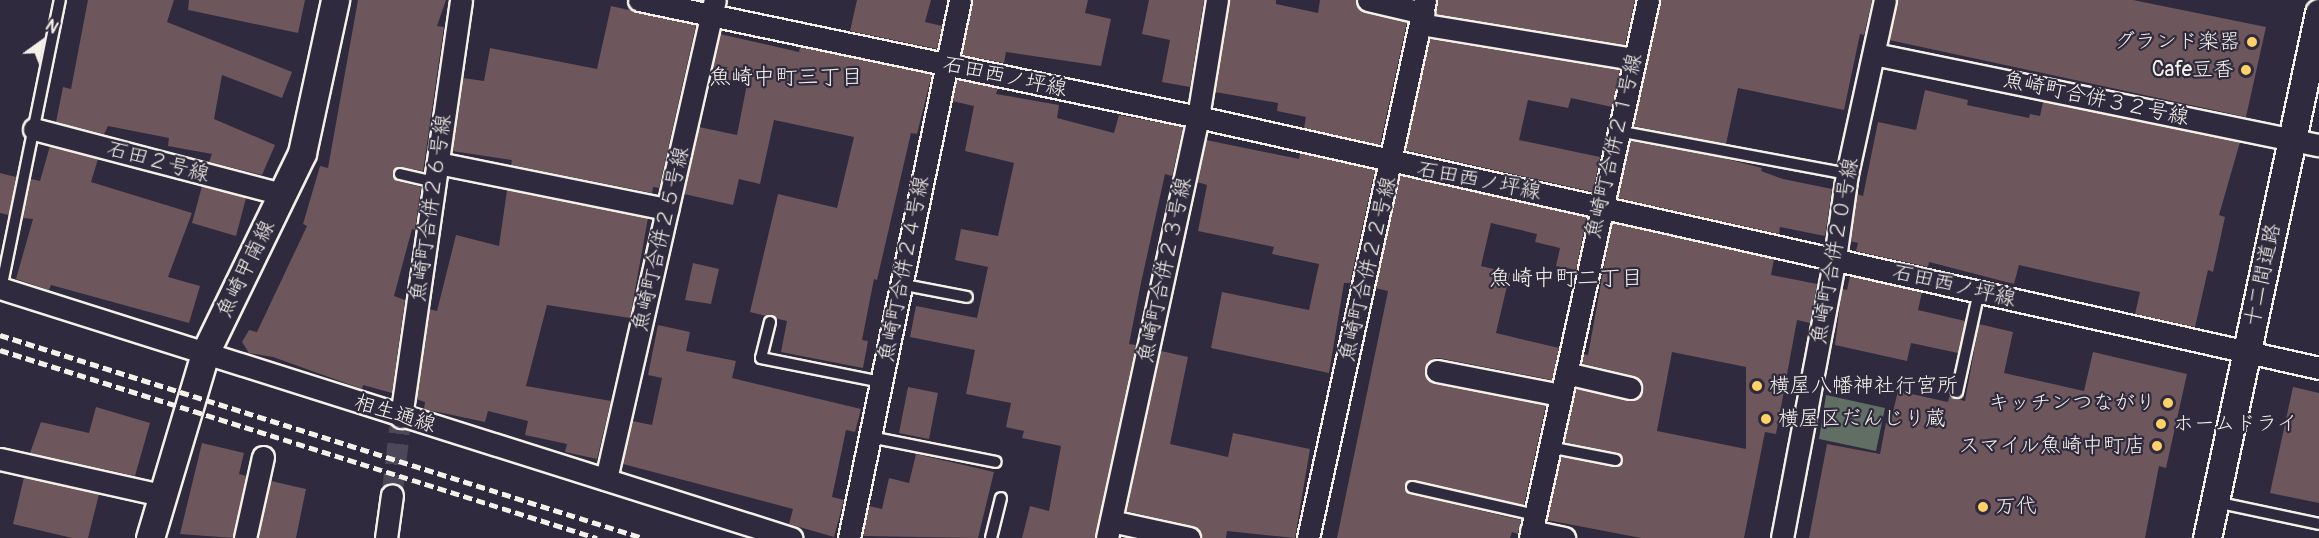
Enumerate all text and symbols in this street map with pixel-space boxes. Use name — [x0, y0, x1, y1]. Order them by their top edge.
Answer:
north arrow — [12, 12, 72, 72]
text: N — [42, 16, 62, 38]
place label: グランド楽器 — [2114, 29, 2240, 55]
marker: グランド楽器 — [2245, 35, 2259, 49]
street label: 魚崎町合併２１号線 — [1580, 51, 1648, 241]
street label: 石田西ノ坪線 — [941, 52, 1069, 102]
place label: Cafe豆香 — [2152, 57, 2234, 83]
marker: Cafe豆香 — [2239, 63, 2253, 77]
district label: 魚崎中町三丁目 — [709, 65, 863, 91]
street label: 魚崎町合併３２号線 — [2001, 67, 2191, 131]
street label: 魚崎町合併２６号線 — [405, 113, 457, 303]
street label: 石田２号線 — [104, 136, 212, 188]
street label: 魚崎町合併２５号線 — [627, 144, 695, 334]
street label: 魚崎町合併２０号線 — [1806, 156, 1864, 346]
street label: 石田西ノ坪線 — [1415, 157, 1543, 205]
street label: 魚崎町合併２４号線 — [874, 174, 934, 364]
street label: 魚崎町合併２２号線 — [1334, 174, 1402, 364]
street label: 魚崎町合併２３号線 — [1133, 175, 1197, 365]
street label: 魚崎甲南線 — [212, 216, 280, 322]
street label: 十二間道路 — [2240, 221, 2286, 329]
street label: 石田西ノ坪線 — [1890, 260, 2018, 312]
district label: 魚崎中町二丁目 — [1489, 266, 1643, 292]
place label: 横屋八幡神社行宮所 — [1769, 373, 1958, 399]
marker: 横屋八幡神社行宮所 — [1750, 379, 1764, 393]
street label: 相生通線 — [351, 390, 439, 438]
place label: キッチンつながり — [1988, 390, 2156, 416]
marker: キッチンつながり — [2161, 396, 2175, 410]
place label: 横屋区だんじり蔵 — [1778, 406, 1946, 432]
place label: ホームドライ — [2173, 411, 2299, 437]
marker: 横屋区だんじり蔵 — [1759, 412, 1773, 426]
marker: ホームドライ — [2154, 417, 2168, 431]
place label: スマイル魚崎中町店 — [1956, 433, 2145, 459]
marker: スマイル魚崎中町店 — [2150, 439, 2164, 453]
place label: 万代 — [1995, 494, 2037, 520]
marker: 万代 — [1976, 500, 1990, 514]

